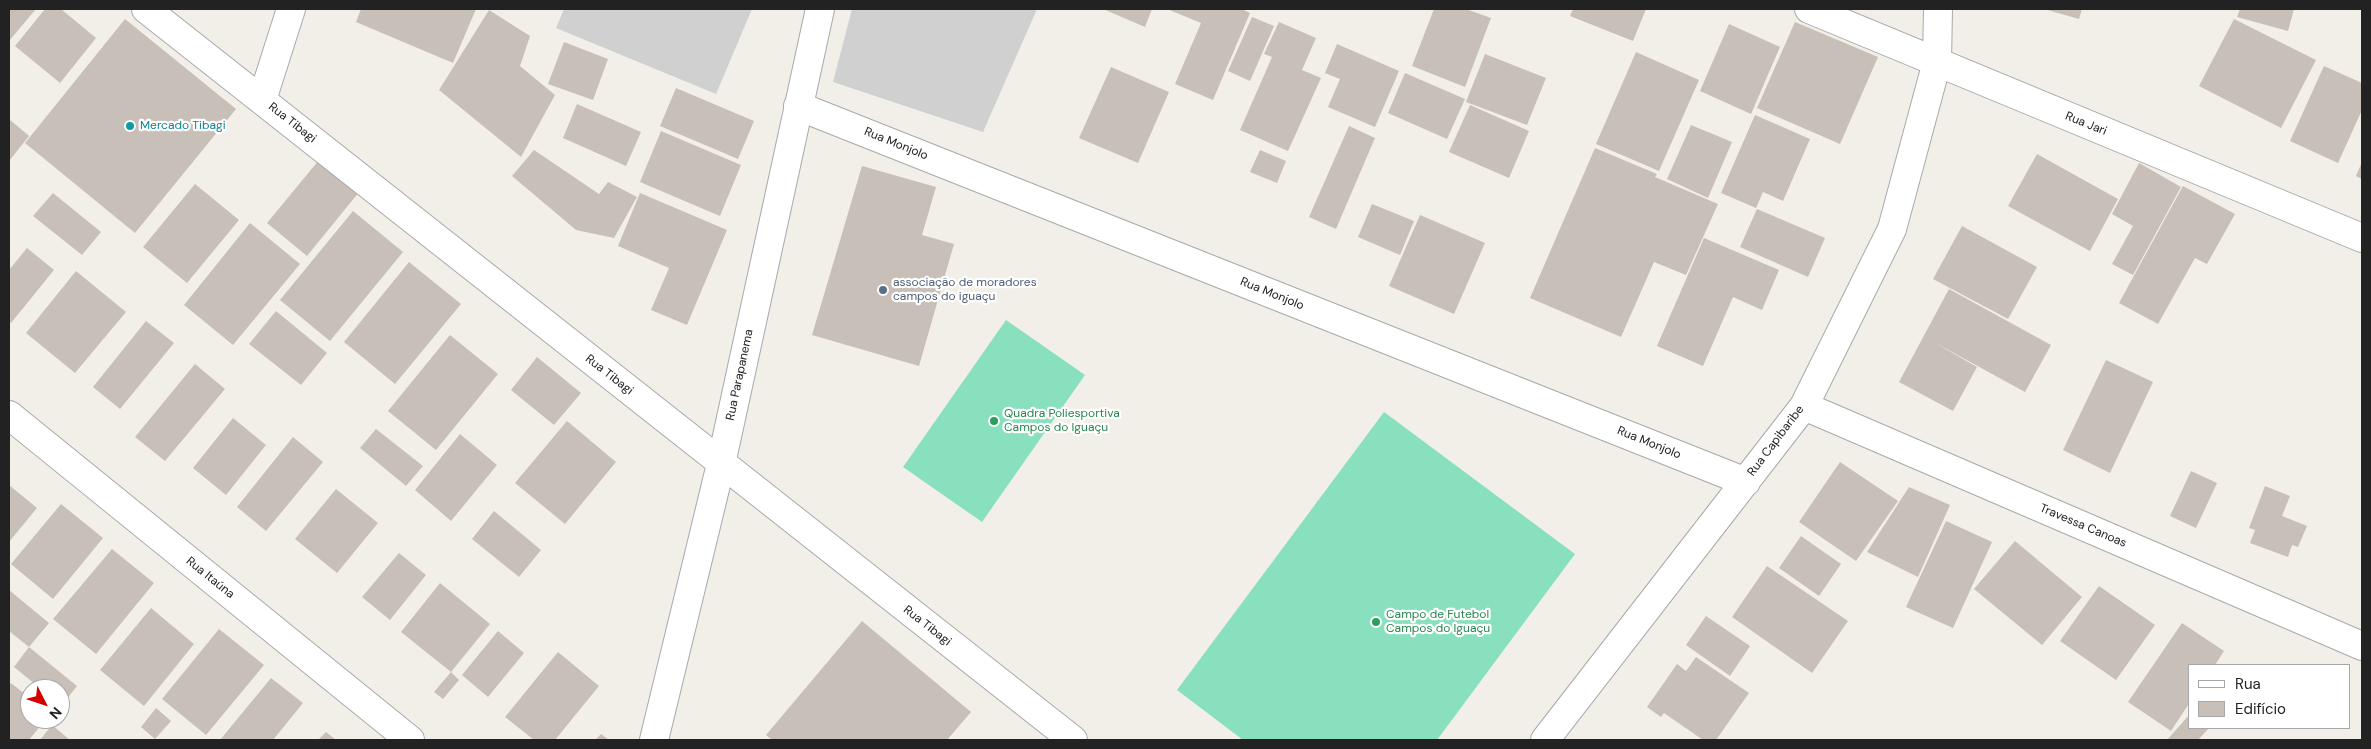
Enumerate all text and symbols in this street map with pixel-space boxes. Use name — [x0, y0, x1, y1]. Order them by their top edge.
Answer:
street label: Rua Tibagi — [265, 100, 319, 146]
street label: Rua Jari — [2063, 109, 2109, 139]
place label: Mercado Tibagi — [140, 119, 226, 133]
marker: Mercado Tibagi — [124, 120, 136, 132]
street label: Rua Monjolo — [862, 125, 930, 163]
street label: Rua Monjolo — [1238, 275, 1306, 313]
place label: associação de moradores campos do iguaçu — [893, 276, 1037, 304]
marker: associação de moradores campos do iguaçu — [877, 284, 889, 296]
street label: Rua Parapanema — [723, 328, 757, 422]
street label: Rua Tibagi — [582, 352, 636, 398]
street label: Rua Capibaribe — [1745, 403, 1807, 479]
place label: Quadra Poliesportiva Campos do Iguaçu — [1004, 407, 1120, 435]
marker: Quadra Poliesportiva Campos do Iguaçu — [988, 415, 1000, 427]
street label: Rua Monjolo — [1615, 424, 1683, 462]
street label: Travessa Canoas — [2037, 501, 2129, 551]
street label: Rua Itaúna — [183, 554, 237, 602]
street label: Rua Tibagi — [900, 603, 954, 649]
place label: Campo de Futebol Campos do Iguaçu — [1386, 608, 1490, 636]
marker: Campo de Futebol Campos do Iguaçu — [1370, 616, 1382, 628]
legend — [2188, 664, 2351, 729]
text: Rua — [2235, 674, 2261, 694]
north arrow — [20, 679, 70, 729]
text: Edifício — [2235, 699, 2286, 719]
text: N — [45, 703, 66, 723]

